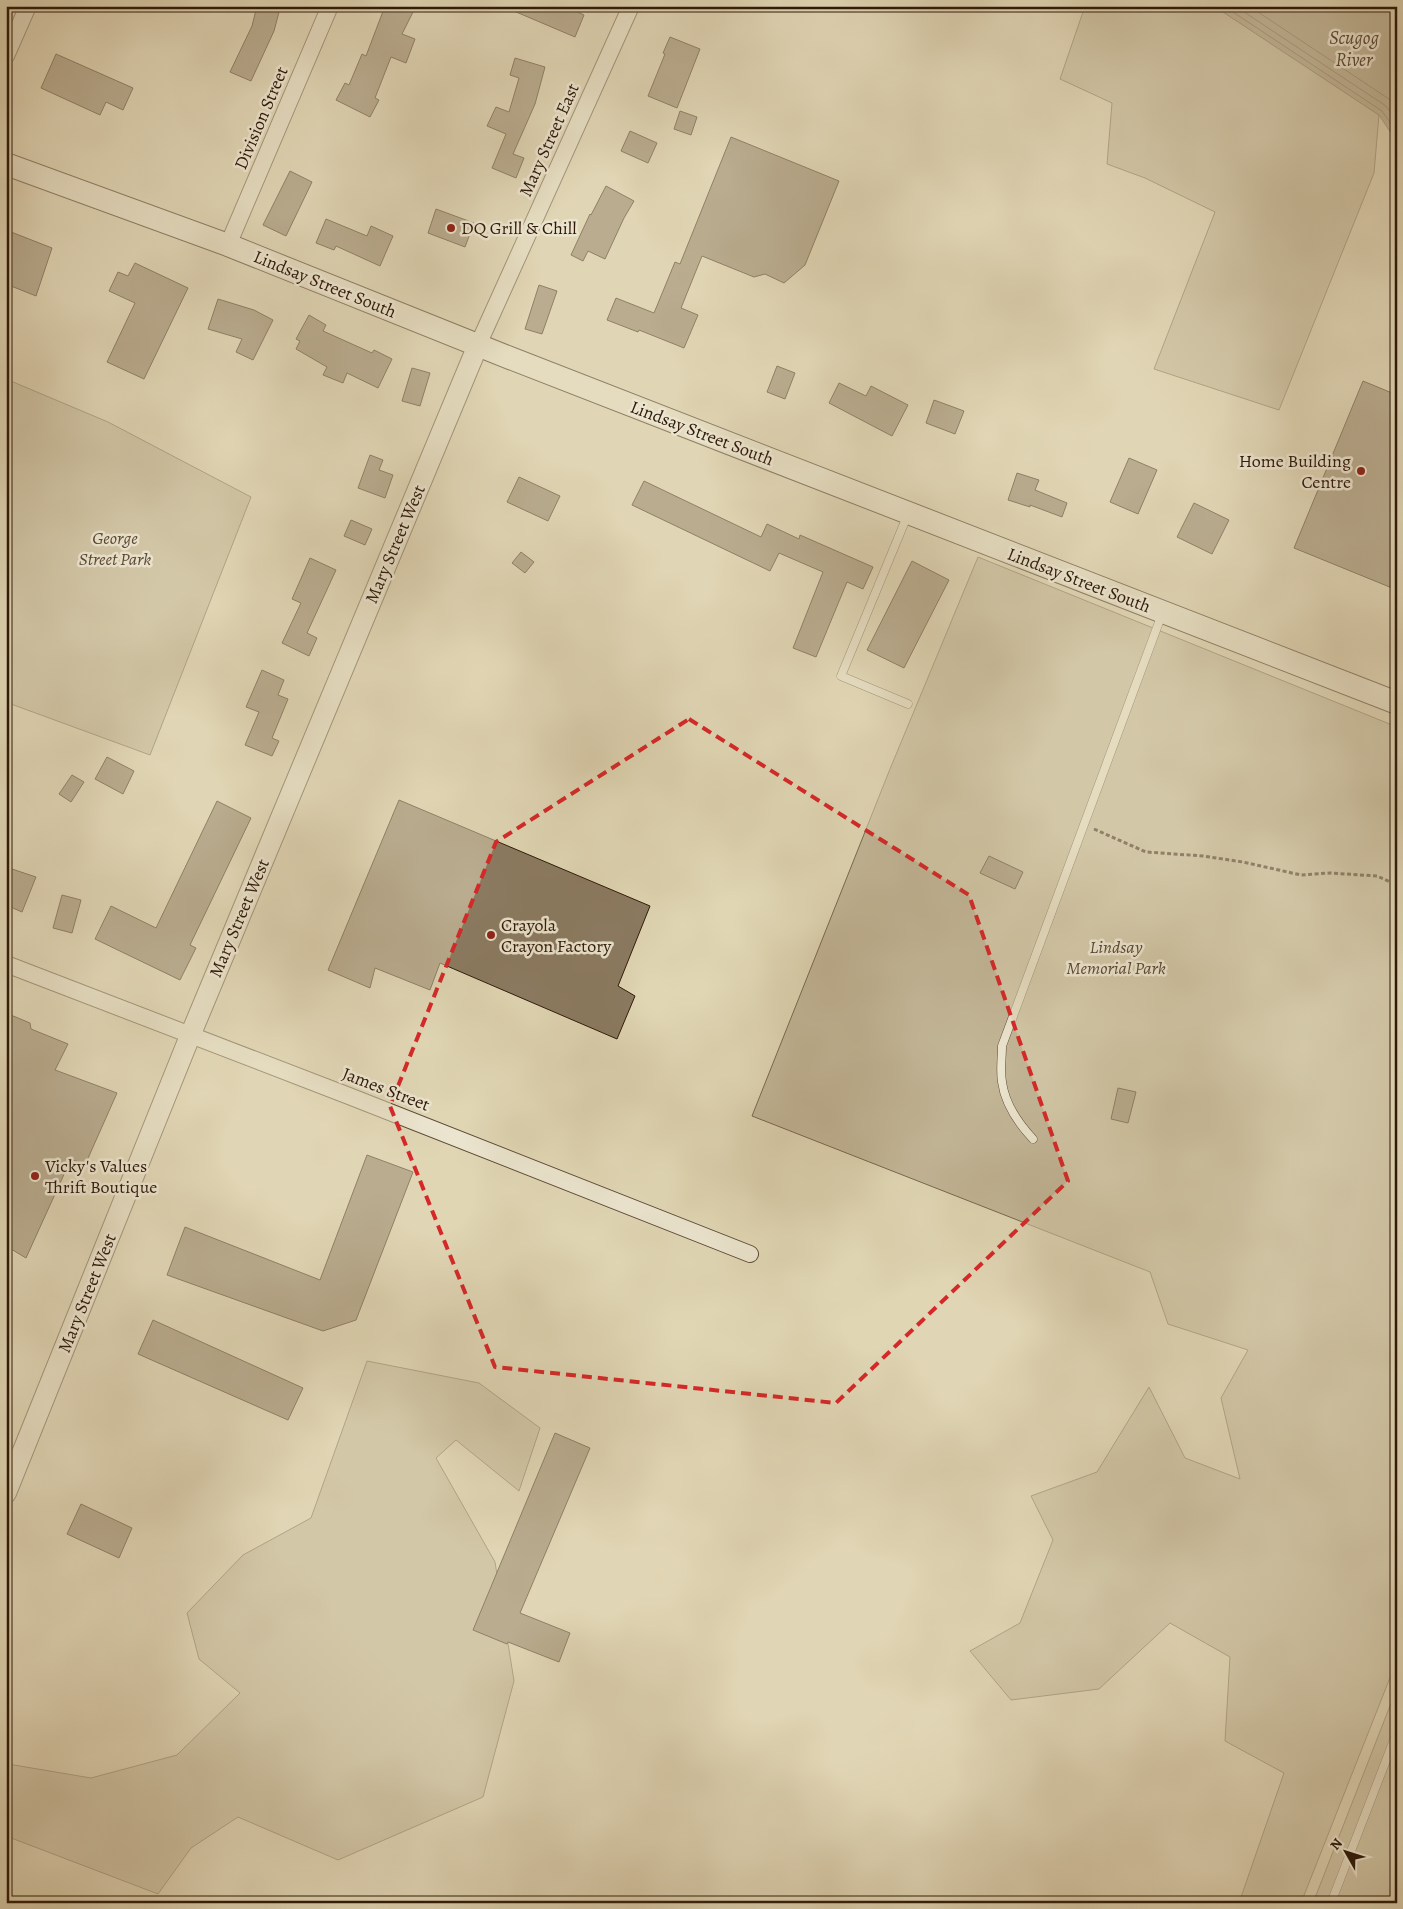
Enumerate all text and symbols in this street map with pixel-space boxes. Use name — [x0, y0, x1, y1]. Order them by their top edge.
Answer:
water label: Scugog River — [1329, 25, 1379, 73]
street label: Division Street — [229, 63, 294, 173]
street label: Mary Street East — [513, 79, 585, 201]
place label: DQ Grill & Chill — [461, 216, 577, 240]
marker: DQ Grill & Chill — [445, 222, 457, 234]
street label: Lindsay Street South — [250, 244, 400, 324]
street label: Lindsay Street South — [627, 395, 778, 472]
place label: Home Building Centre — [1239, 449, 1351, 494]
marker: Home Building Centre — [1355, 465, 1367, 477]
street label: Mary Street West — [359, 481, 431, 607]
park label: George Street Park — [79, 526, 151, 571]
street label: Lindsay Street South — [1004, 542, 1155, 619]
street label: Mary Street West — [203, 855, 275, 981]
place label: Crayola Crayon Factory — [501, 913, 612, 958]
marker: Crayola Crayon Factory — [485, 929, 497, 941]
park label: Lindsay Memorial Park — [1066, 935, 1166, 980]
street label: James Street — [339, 1061, 433, 1117]
place label: Vicky's Values Thrift Boutique — [44, 1154, 157, 1199]
marker: Vicky's Values Thrift Boutique — [29, 1170, 41, 1182]
street label: Mary Street West — [52, 1230, 122, 1356]
north arrow — [1320, 1826, 1370, 1876]
text: N — [1326, 1834, 1347, 1854]

